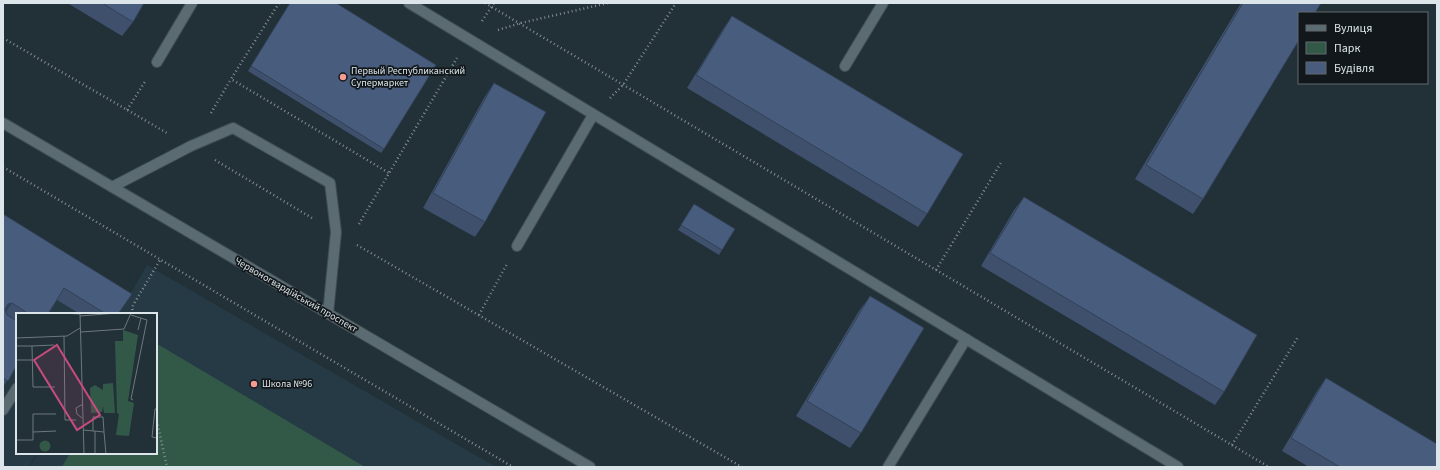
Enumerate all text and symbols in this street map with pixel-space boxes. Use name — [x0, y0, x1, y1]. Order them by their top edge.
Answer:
legend — [1298, 12, 1428, 84]
text: Вулиця — [1334, 20, 1372, 37]
text: Парк — [1334, 40, 1360, 57]
text: Будівля — [1334, 60, 1374, 77]
place label: Первый Республиканский Супермаркет — [351, 64, 465, 90]
marker: Первый Республиканский Супермаркет — [338, 72, 348, 82]
street label: Червоногвардійський проспект — [232, 254, 360, 336]
inset map — [16, 313, 157, 454]
place label: Школа №96 — [262, 377, 312, 391]
marker: Школа №96 — [249, 379, 259, 389]

